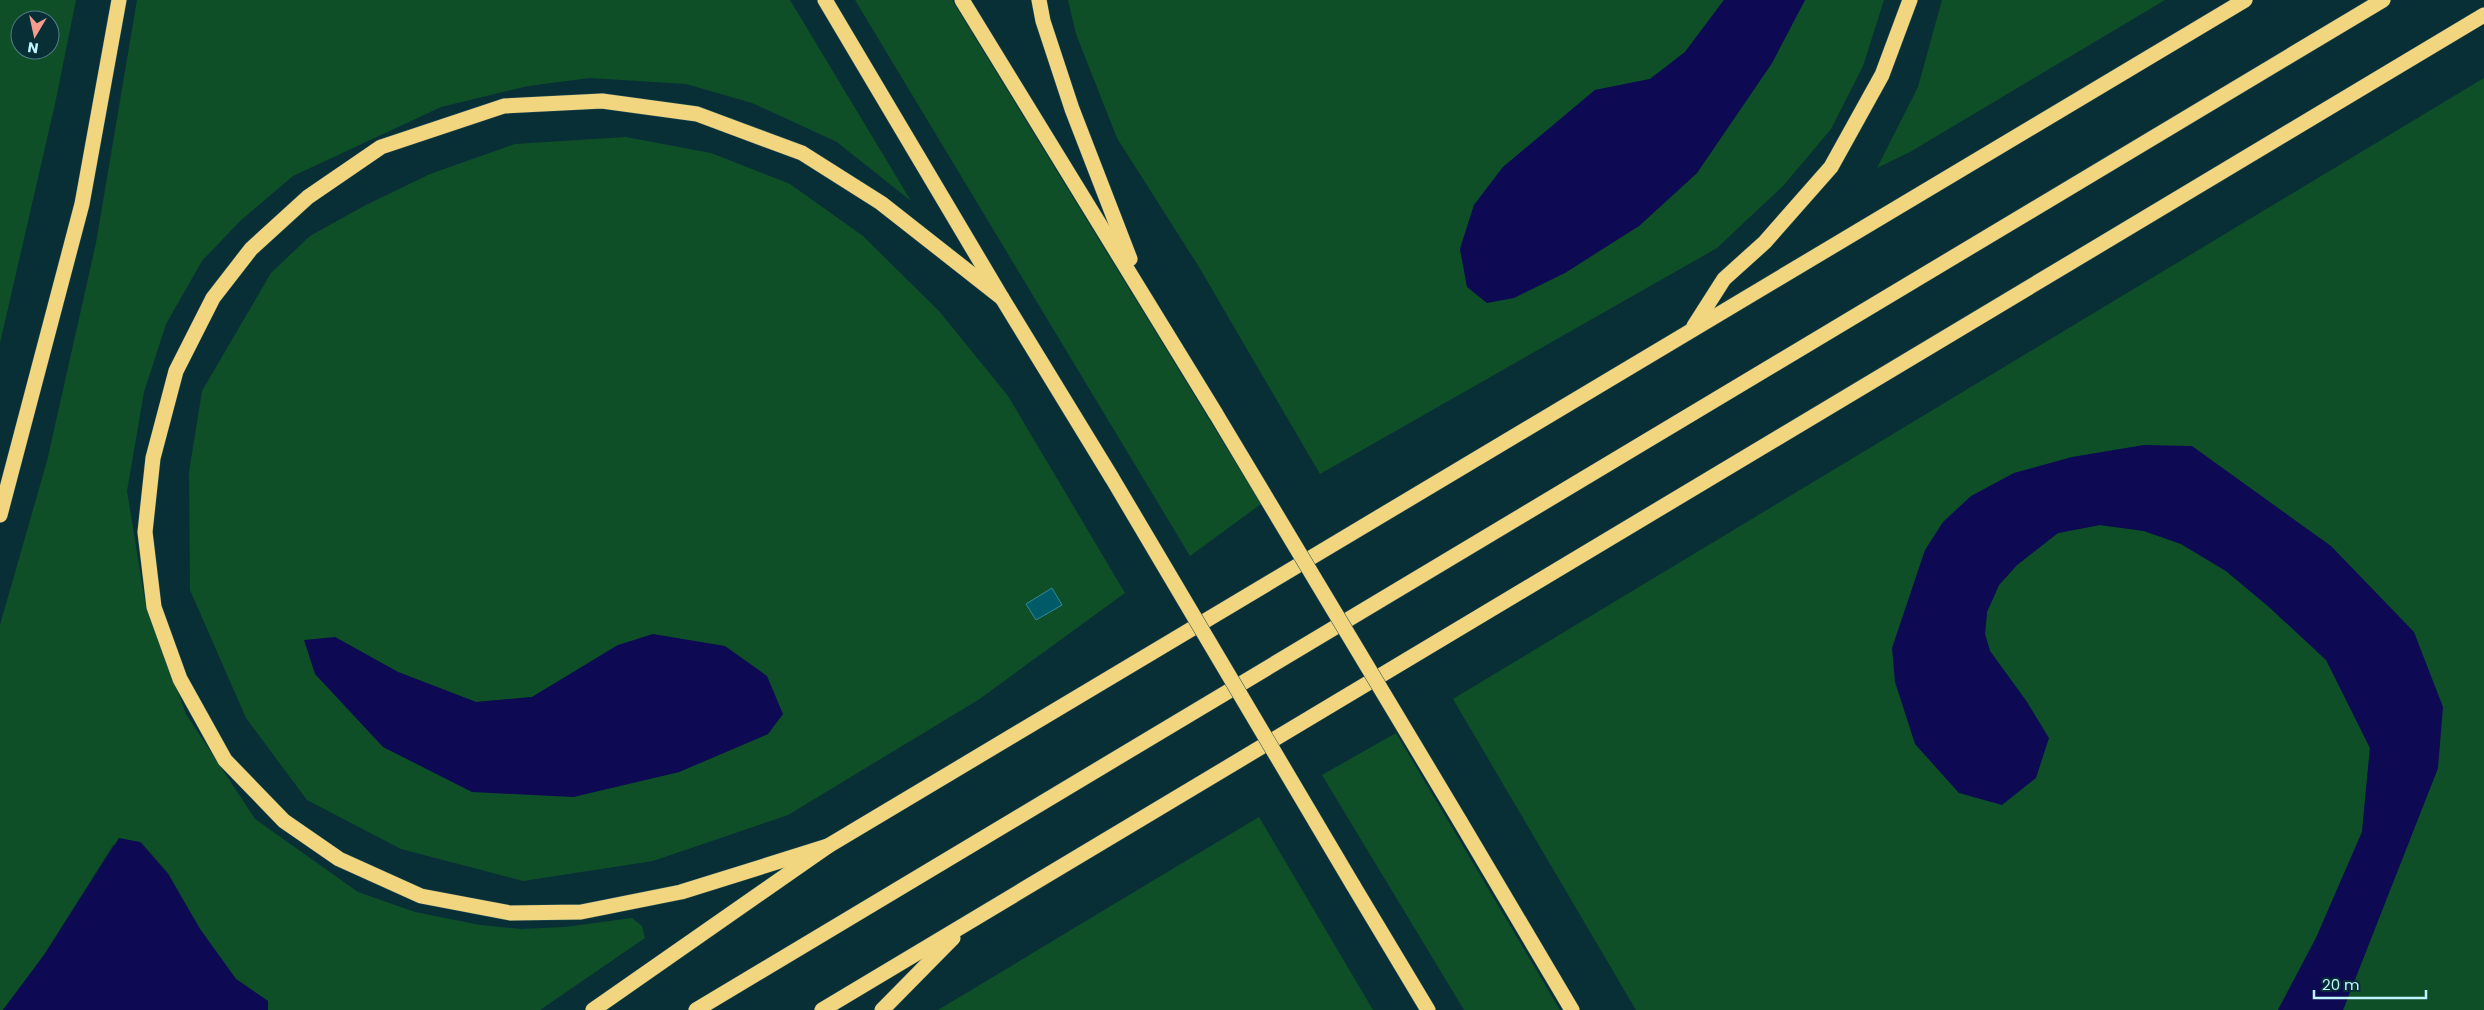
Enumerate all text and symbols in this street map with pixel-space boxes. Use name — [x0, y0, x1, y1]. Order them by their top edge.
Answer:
north arrow — [10, 10, 60, 60]
text: N — [26, 37, 40, 59]
scale bar — [2314, 968, 2426, 1000]
text: 20 m — [2322, 974, 2360, 995]

